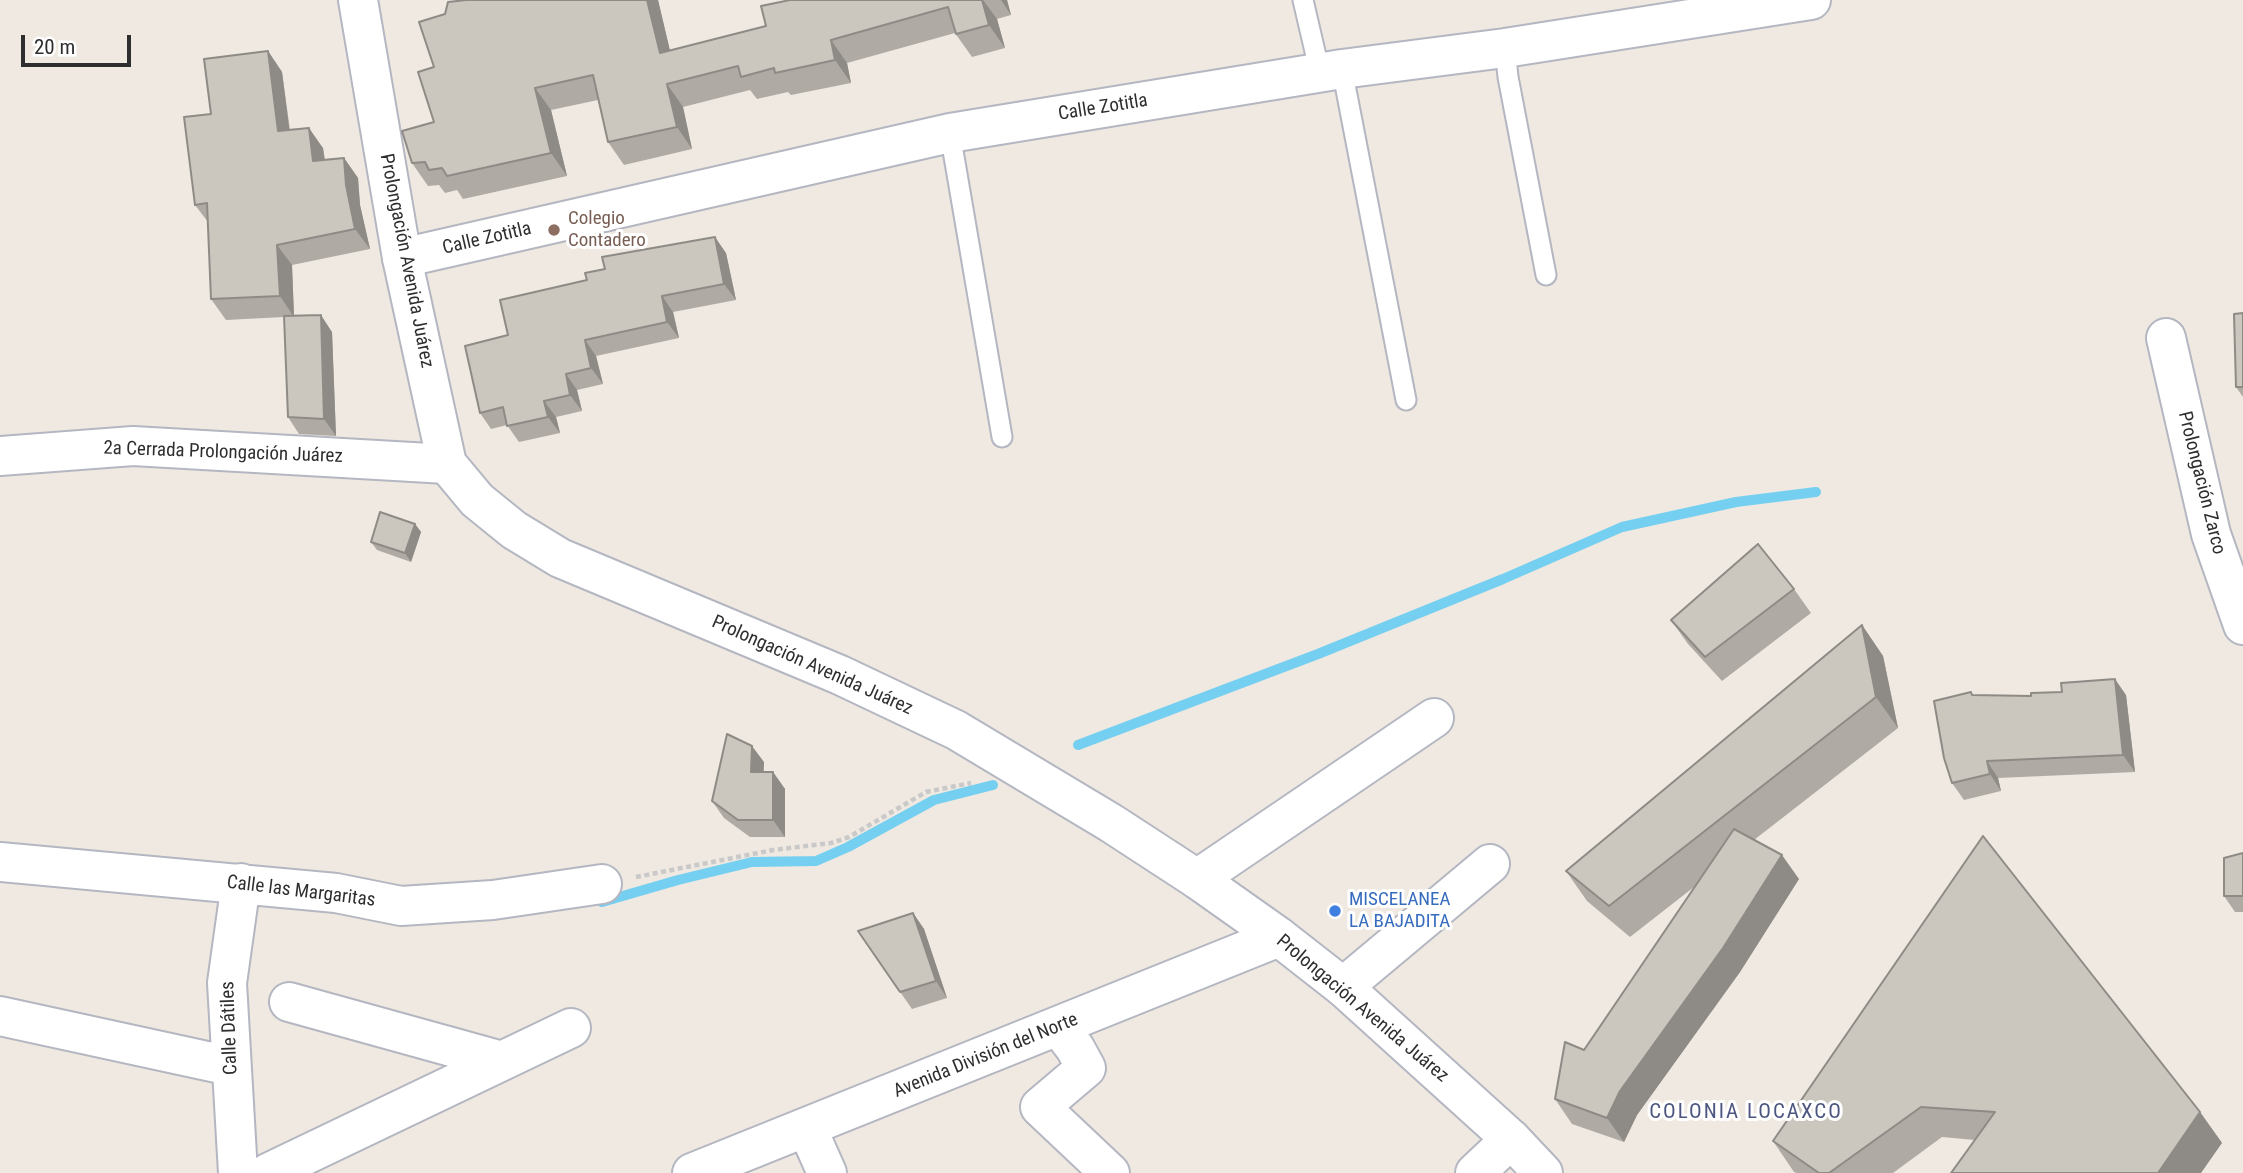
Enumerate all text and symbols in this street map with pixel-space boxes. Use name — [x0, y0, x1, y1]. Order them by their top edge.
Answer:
scale bar — [24, 21, 135, 65]
text: 20 m — [34, 35, 75, 59]
street label: Calle Zotitla — [1057, 90, 1149, 126]
street label: Prolongación Avenida Juárez — [374, 152, 438, 370]
place label: Colegio Contadero — [568, 208, 646, 252]
street label: Calle Zotitla — [440, 218, 534, 260]
marker: Colegio Contadero — [546, 222, 562, 238]
street label: Prolongación Zarco — [2172, 409, 2230, 557]
street label: 2a Cerrada Prolongación Juárez — [103, 437, 343, 469]
street label: Prolongación Avenida Juárez — [708, 611, 916, 721]
street label: Calle las Margaritas — [225, 872, 377, 912]
place label: MISCELANEA LA BAJADITA — [1349, 889, 1451, 933]
marker: MISCELANEA LA BAJADITA — [1327, 903, 1343, 919]
street label: Prolongación Avenida Juárez — [1271, 930, 1453, 1088]
street label: Calle Dátiles — [217, 981, 243, 1075]
street label: Avenida División del Norte — [890, 1009, 1082, 1103]
district label: COLONIA LOCAXCO — [1651, 1100, 1841, 1126]

